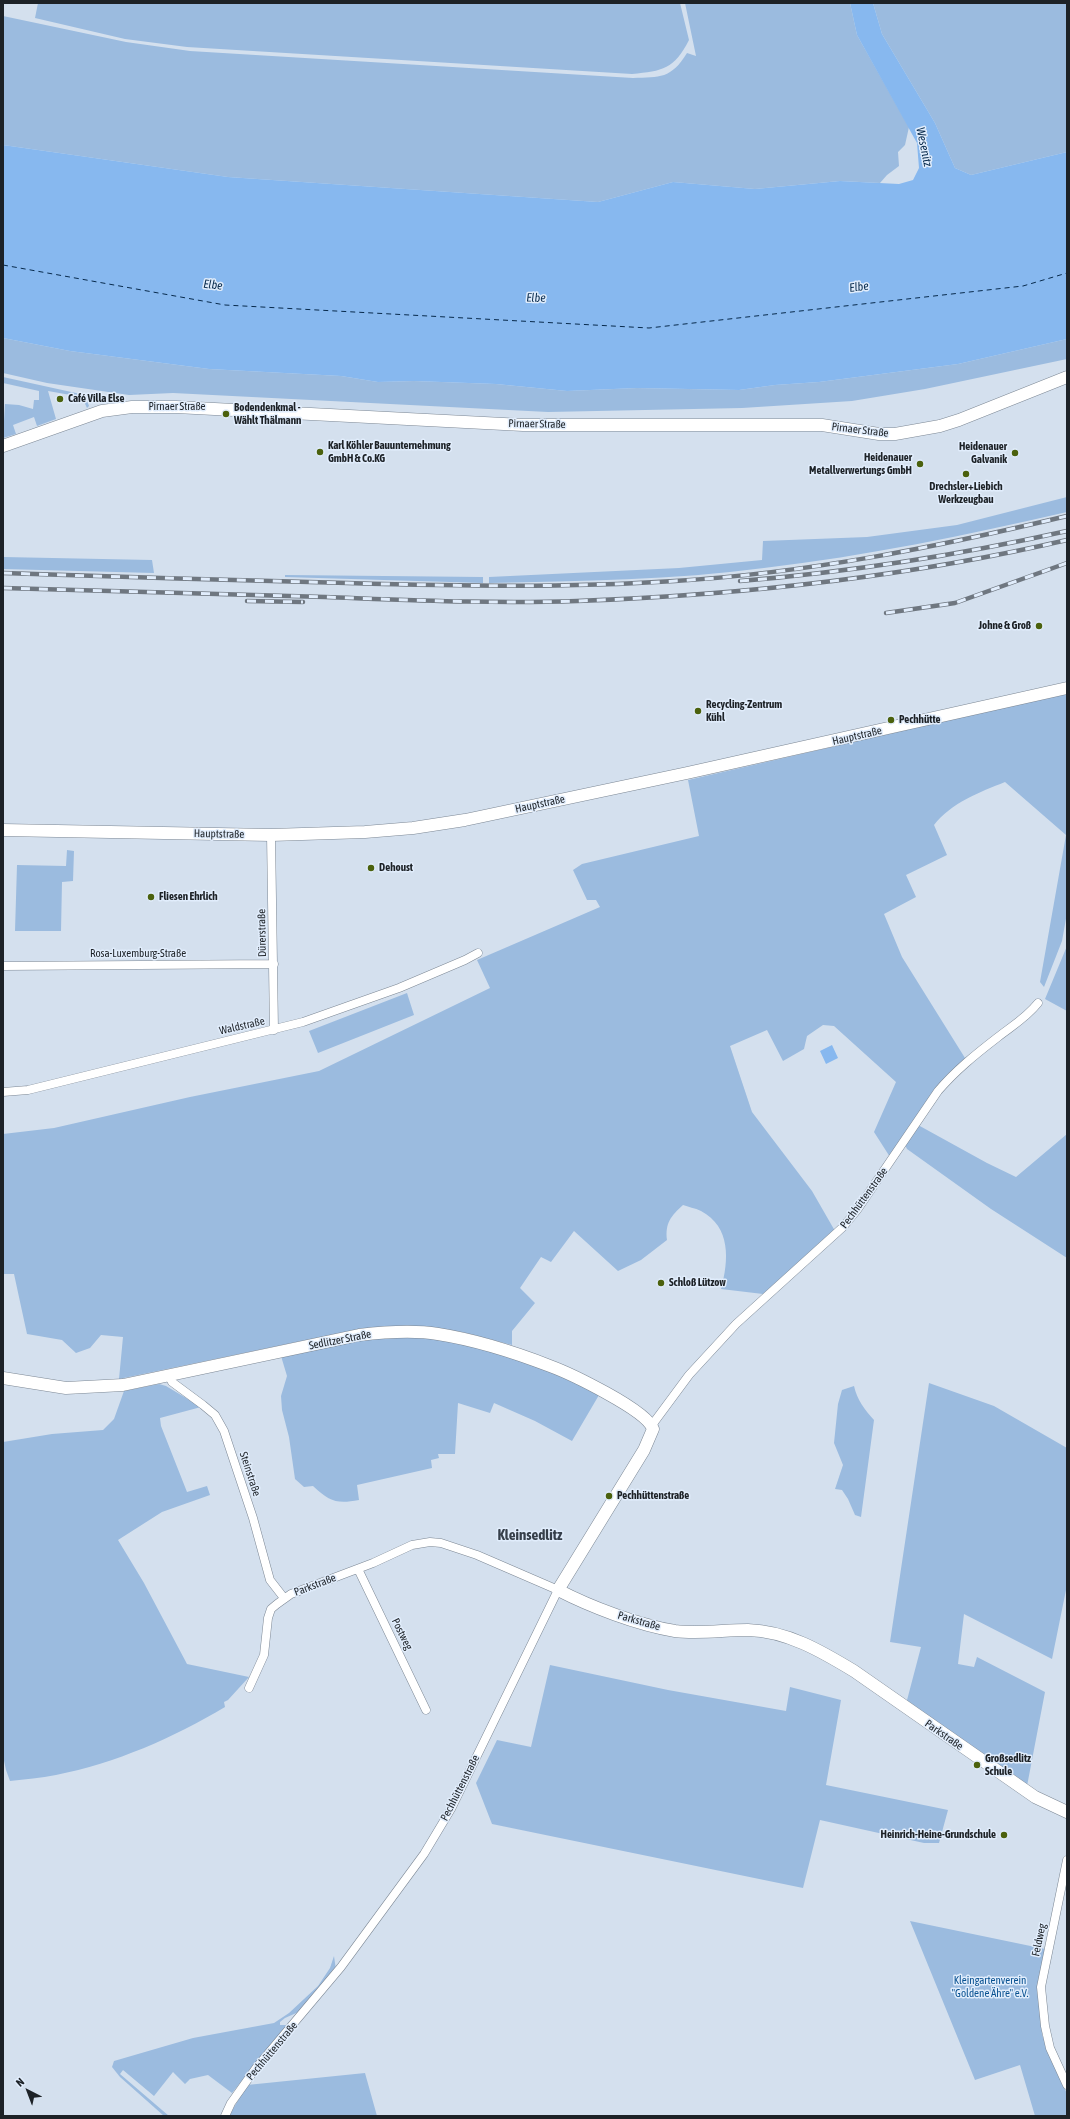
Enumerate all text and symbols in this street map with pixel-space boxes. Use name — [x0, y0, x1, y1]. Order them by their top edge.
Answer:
water label: Wesenitz — [913, 126, 935, 168]
water label: Elbe — [203, 277, 223, 293]
water label: Elbe — [848, 279, 870, 295]
water label: Elbe — [526, 291, 546, 305]
place label: Café Villa Else — [68, 392, 124, 406]
marker: Café Villa Else — [55, 394, 65, 404]
street label: Pirnaer Straße — [148, 400, 206, 414]
place label: Bodendenkmal - Wählt Thälmann — [234, 401, 301, 427]
marker: Bodendenkmal - Wählt Thälmann — [221, 409, 231, 419]
street label: Pirnaer Straße — [508, 417, 566, 431]
street label: Pirnaer Straße — [831, 420, 889, 440]
place label: Karl Köhler Bauunternehmung GmbH & Co.KG — [328, 439, 451, 465]
place label: Heidenauer Galvanik — [959, 440, 1007, 466]
marker: Karl Köhler Bauunternehmung GmbH & Co.KG — [315, 447, 325, 457]
marker: Heidenauer Galvanik — [1010, 448, 1020, 458]
place label: Heidenauer Metallverwertungs GmbH — [809, 451, 912, 477]
marker: Heidenauer Metallverwertungs GmbH — [915, 459, 925, 469]
marker: Drechsler+Liebich Werkzeugbau — [961, 469, 971, 479]
place label: Drechsler+Liebich Werkzeugbau — [929, 480, 1003, 506]
place label: Johne & Groß — [978, 619, 1031, 633]
marker: Johne & Groß — [1034, 621, 1044, 631]
place label: Recycling-Zentrum Kühl — [706, 698, 782, 724]
marker: Recycling-Zentrum Kühl — [693, 706, 703, 716]
place label: Pechhütte — [899, 713, 940, 727]
marker: Pechhütte — [886, 715, 896, 725]
street label: Hauptstraße — [831, 724, 883, 748]
street label: Hauptstraße — [514, 792, 566, 816]
street label: Hauptstraße — [194, 827, 244, 841]
place label: Dehoust — [379, 861, 413, 875]
marker: Dehoust — [366, 863, 376, 873]
place label: Fliesen Ehrlich — [159, 890, 218, 904]
marker: Fliesen Ehrlich — [146, 892, 156, 902]
street label: Dürerstraße — [255, 909, 269, 957]
street label: Rosa-Luxemburg-Straße — [90, 947, 186, 961]
street label: Waldstraße — [218, 1014, 266, 1038]
street label: Pechhüttenstraße — [837, 1165, 891, 1231]
place label: Schloß Lützow — [669, 1276, 726, 1290]
marker: Schloß Lützow — [656, 1278, 666, 1288]
street label: Sedlitzer Straße — [308, 1328, 372, 1352]
street label: Steinstraße — [237, 1450, 263, 1498]
place label: Pechhüttenstraße — [617, 1489, 689, 1503]
marker: Pechhüttenstraße — [604, 1491, 614, 1501]
district label: Kleinsedlitz — [498, 1526, 562, 1544]
street label: Parkstraße — [292, 1571, 338, 1599]
street label: Parkstraße — [616, 1609, 662, 1633]
street label: Postweg — [389, 1616, 415, 1652]
street label: Parkstraße — [922, 1717, 966, 1753]
place label: Großsedlitz Schule — [985, 1752, 1031, 1778]
street label: Pechhüttenstraße — [438, 1753, 482, 1823]
marker: Großsedlitz Schule — [972, 1760, 982, 1770]
place label: Heinrich-Heine-Grundschule — [880, 1828, 996, 1842]
marker: Heinrich-Heine-Grundschule — [999, 1830, 1009, 1840]
street label: Feldweg — [1029, 1922, 1049, 1958]
park label: Kleingartenverein "Goldene Ähre" e.V. — [951, 1974, 1029, 2000]
street label: Pechhüttenstraße — [244, 2019, 300, 2083]
north arrow — [8, 2071, 48, 2111]
text: N — [14, 2075, 26, 2089]

